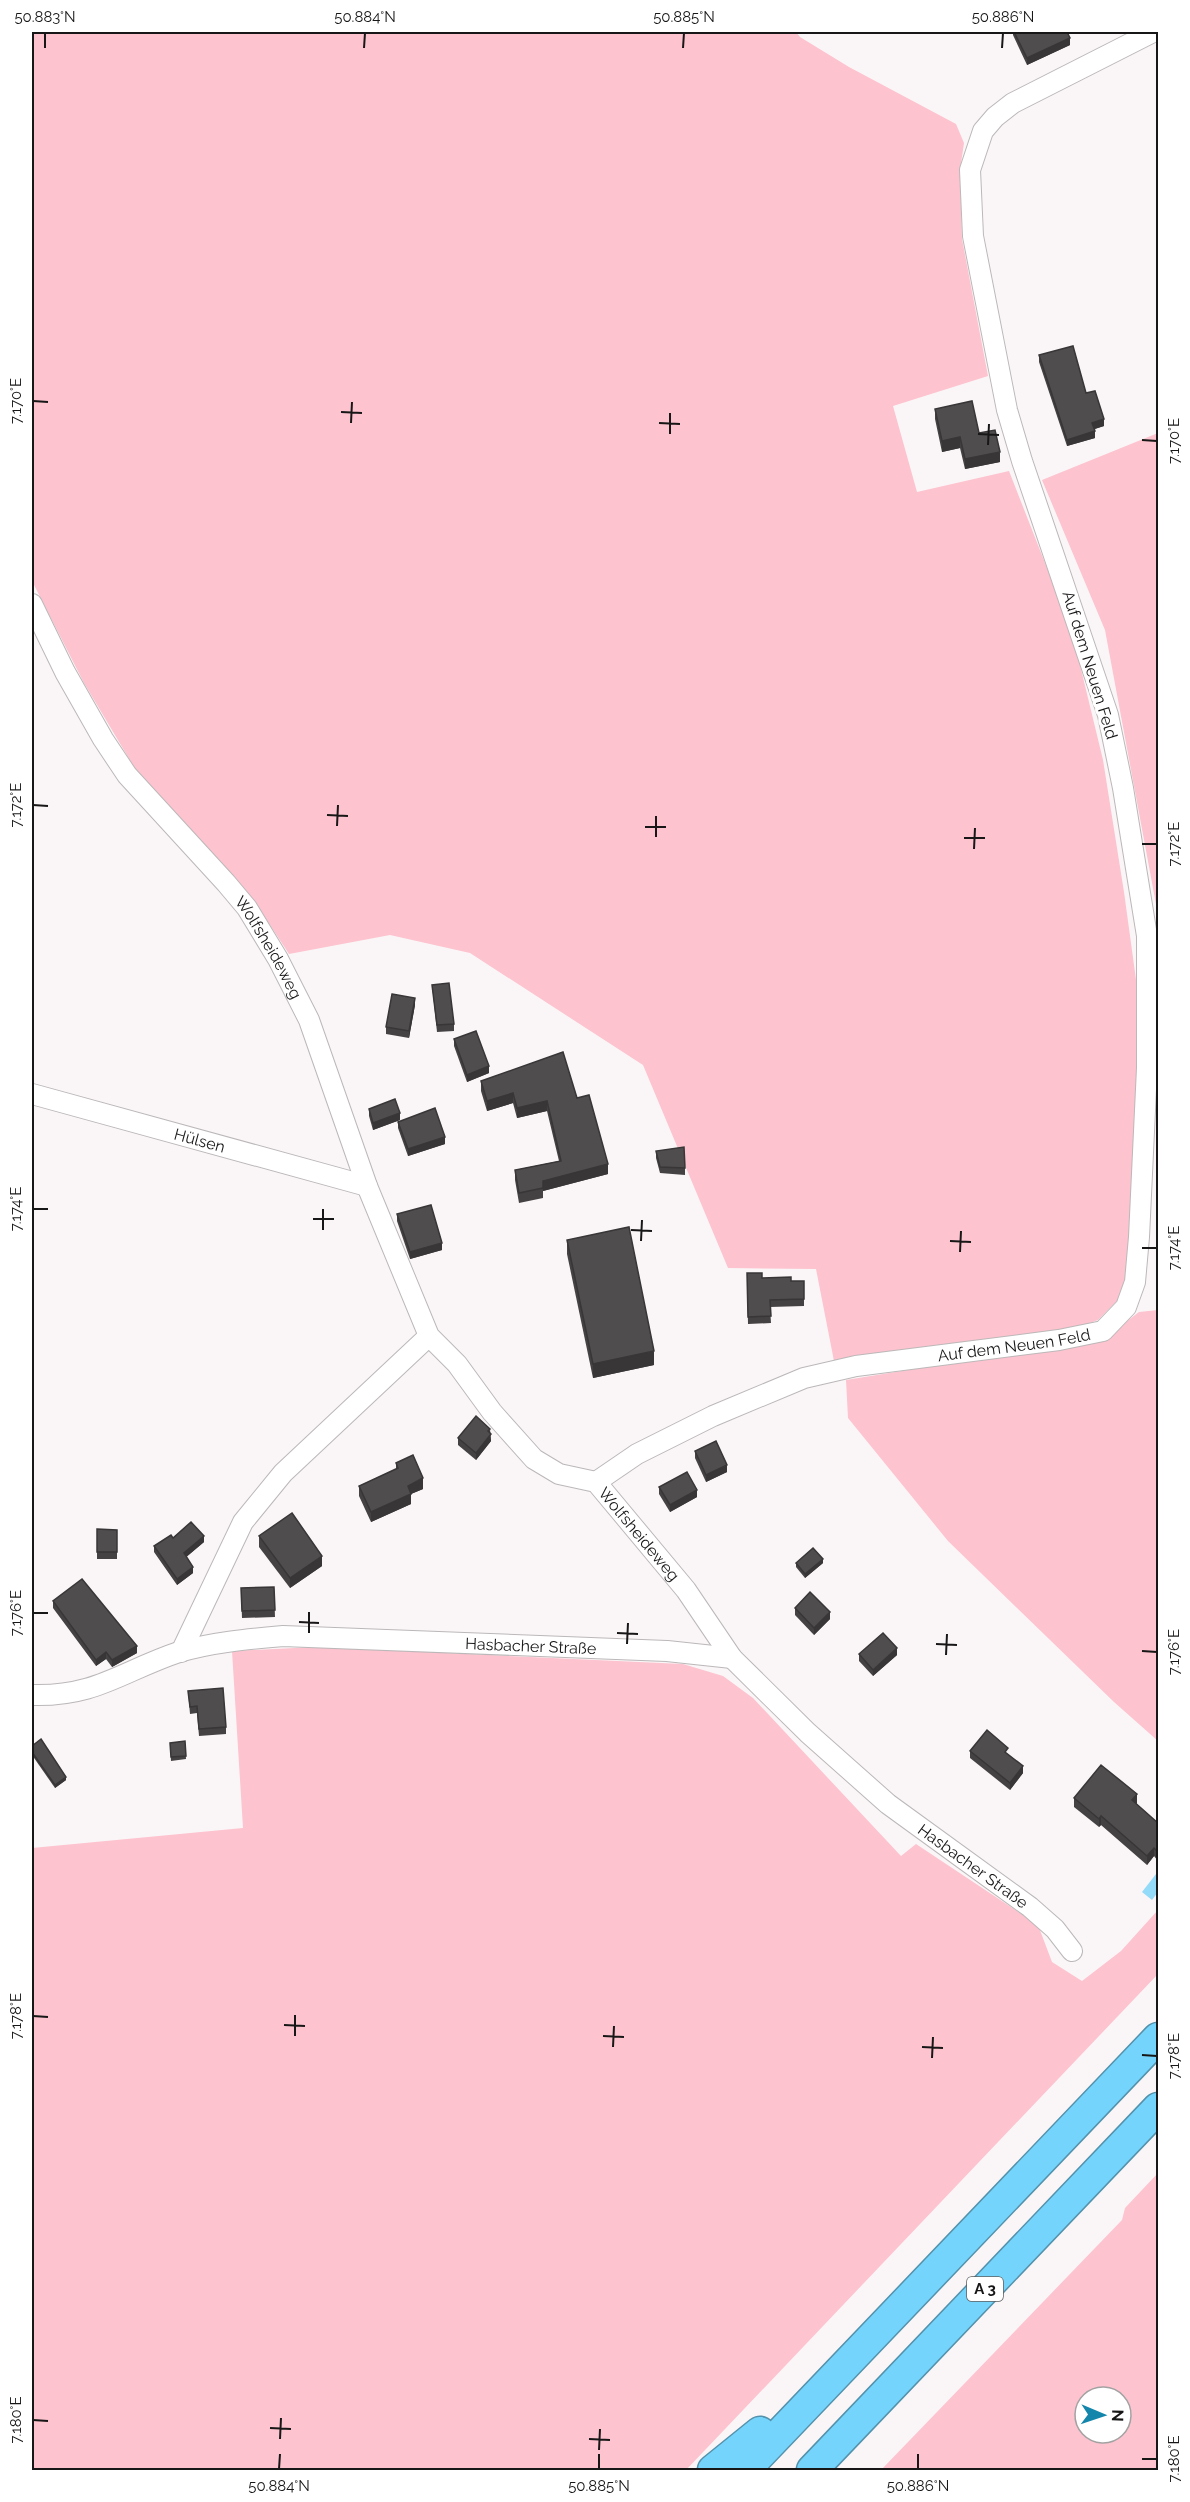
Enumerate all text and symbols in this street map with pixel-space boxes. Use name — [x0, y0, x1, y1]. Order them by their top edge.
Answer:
text: 50.883°N — [14, 8, 76, 26]
text: 50.884°N — [334, 8, 396, 26]
text: 50.885°N — [653, 8, 715, 26]
text: 50.886°N — [972, 8, 1034, 26]
text: 7.170°E — [7, 378, 25, 424]
text: 7.170°E — [1165, 418, 1183, 464]
street label: Auf dem Neuen Feld — [1058, 589, 1122, 741]
text: 7.172°E — [7, 783, 25, 828]
text: 7.172°E — [1165, 822, 1183, 867]
street label: Wolfsheideweg — [231, 892, 306, 1002]
street label: Hülsen — [172, 1124, 227, 1156]
text: 7.174°E — [7, 1187, 25, 1231]
text: 7.174°E — [1165, 1226, 1183, 1270]
street label: Auf dem Neuen Feld — [937, 1324, 1092, 1365]
street label: Wolfsheideweg — [595, 1483, 684, 1585]
text: 7.176°E — [7, 1590, 25, 1636]
text: 7.176°E — [1165, 1629, 1183, 1675]
street label: Hasbacher Straße — [465, 1634, 597, 1658]
street label: Hasbacher Straße — [915, 1820, 1032, 1912]
text: 7.178°E — [7, 1993, 25, 2039]
text: 7.178°E — [1165, 2033, 1183, 2079]
road number: A 3 — [967, 2277, 1003, 2301]
north arrow — [1073, 2385, 1133, 2445]
text: 7.180°E — [7, 2396, 25, 2444]
text: N — [1108, 2409, 1127, 2422]
text: 7.180°E — [1165, 2435, 1183, 2483]
text: 50.884°N — [248, 2477, 310, 2495]
text: 50.885°N — [568, 2477, 630, 2495]
text: 50.886°N — [887, 2477, 949, 2495]

